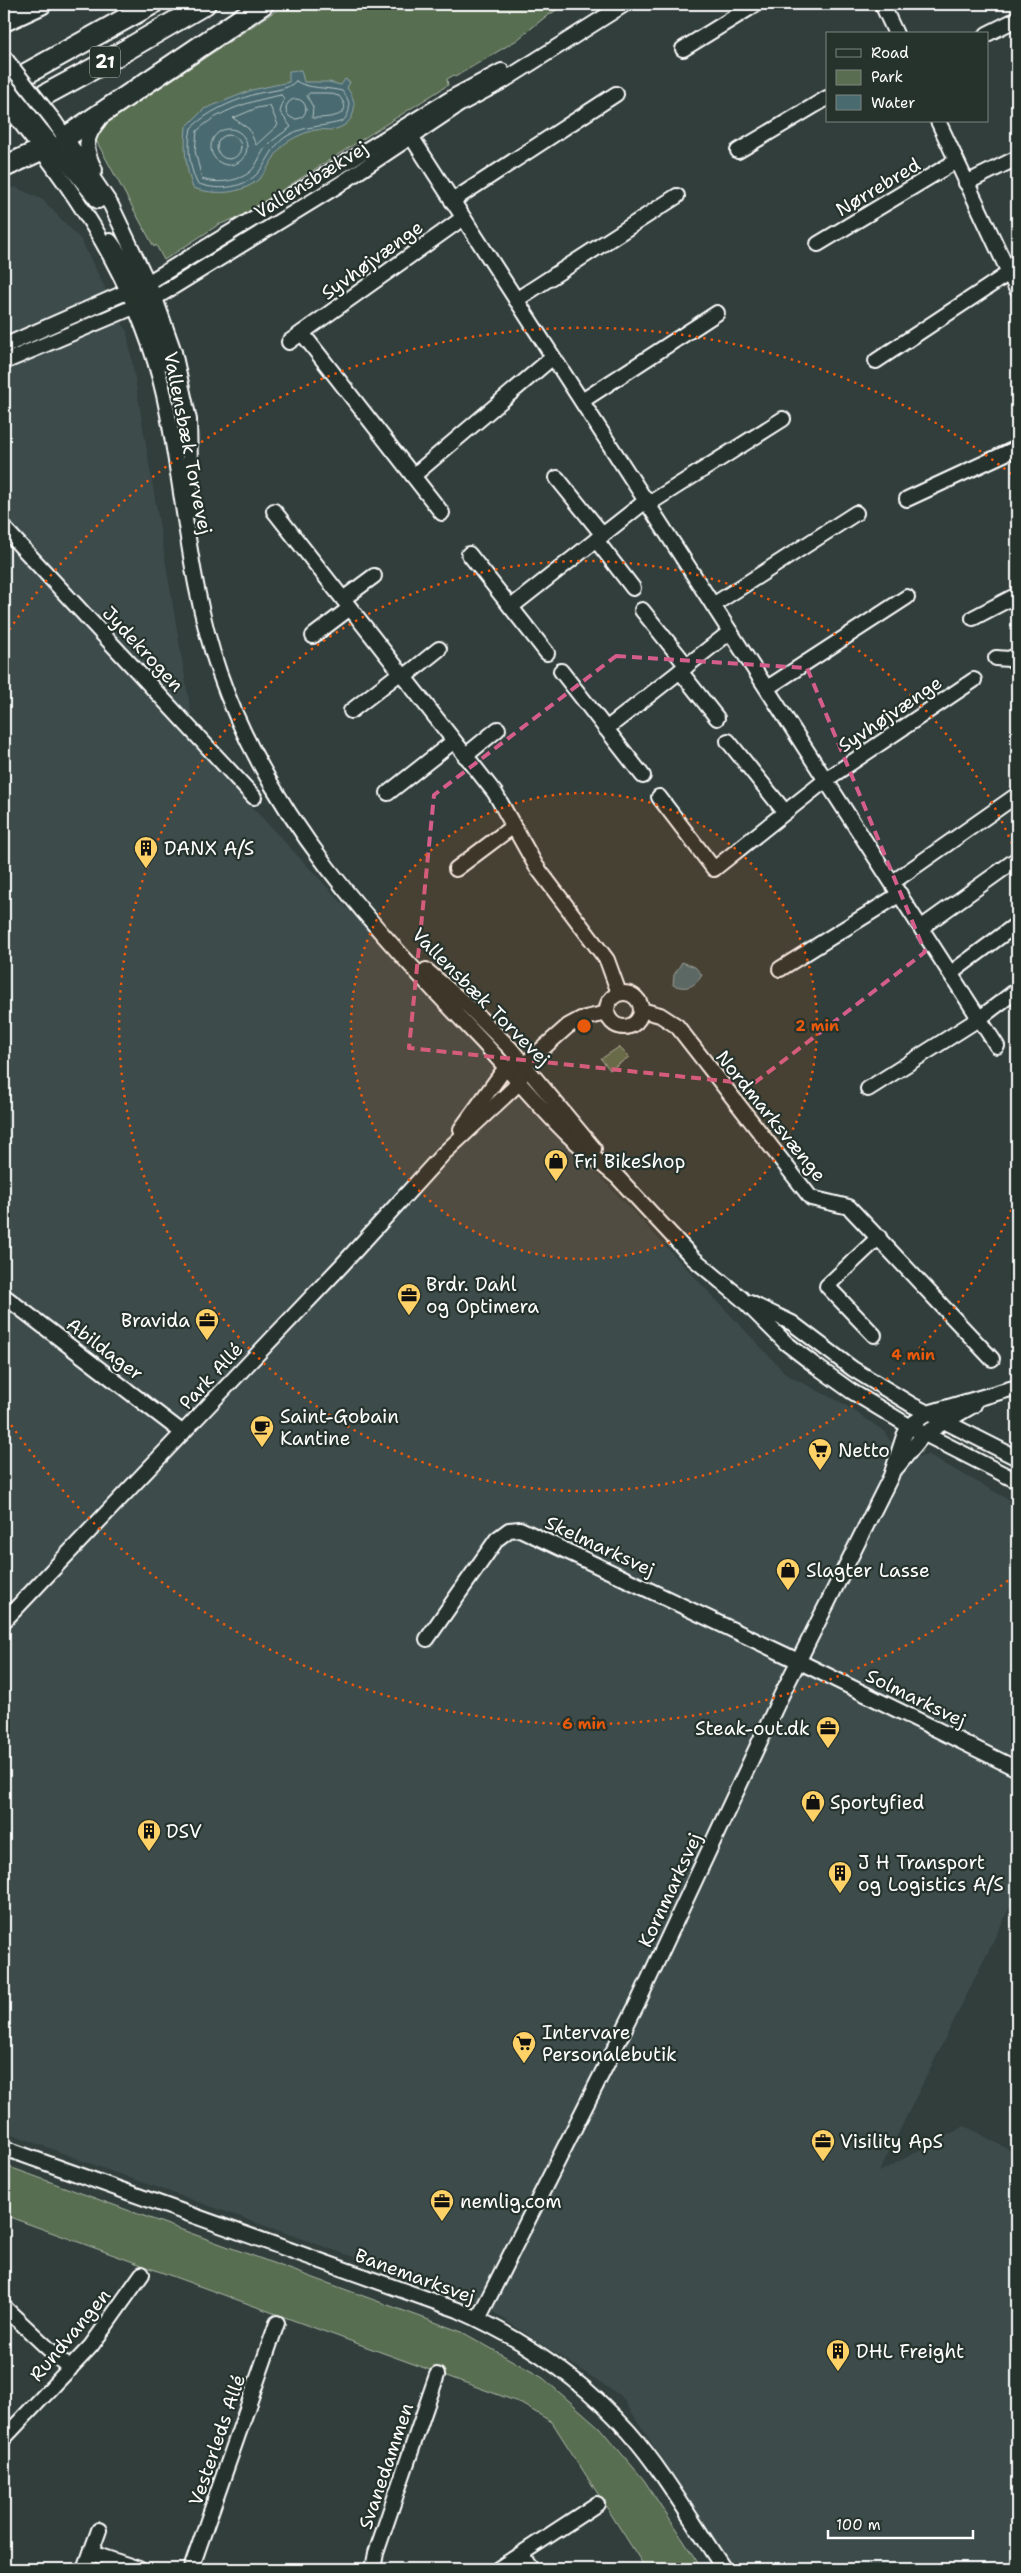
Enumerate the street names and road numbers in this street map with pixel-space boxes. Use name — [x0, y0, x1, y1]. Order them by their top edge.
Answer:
road number: 21 — [90, 46, 120, 78]
street label: Vallensbækvej — [250, 135, 372, 225]
street label: Nørrebred — [831, 152, 925, 222]
street label: Syvhøjvænge — [316, 215, 428, 305]
street label: Vallensbæk Torvevej — [158, 349, 218, 537]
street label: Jydekrogen — [97, 601, 189, 697]
street label: Syvhøjvænge — [833, 670, 947, 758]
street label: Vallensbæk Torvevej — [406, 922, 556, 1072]
street label: Nordmarksvænge — [710, 1045, 832, 1187]
street label: Abildager — [62, 1312, 148, 1386]
street label: Park Allé — [174, 1337, 248, 1415]
street label: Skelmarksvej — [541, 1510, 659, 1582]
street label: Solmarksvej — [862, 1663, 970, 1733]
street label: Kornmarksvej — [633, 1829, 707, 1951]
street label: Banemarksvej — [352, 2243, 478, 2309]
street label: Rundvangen — [24, 2283, 116, 2387]
street label: Vesterleds Allé — [183, 2371, 251, 2509]
street label: Svanedammen — [353, 2400, 419, 2532]

